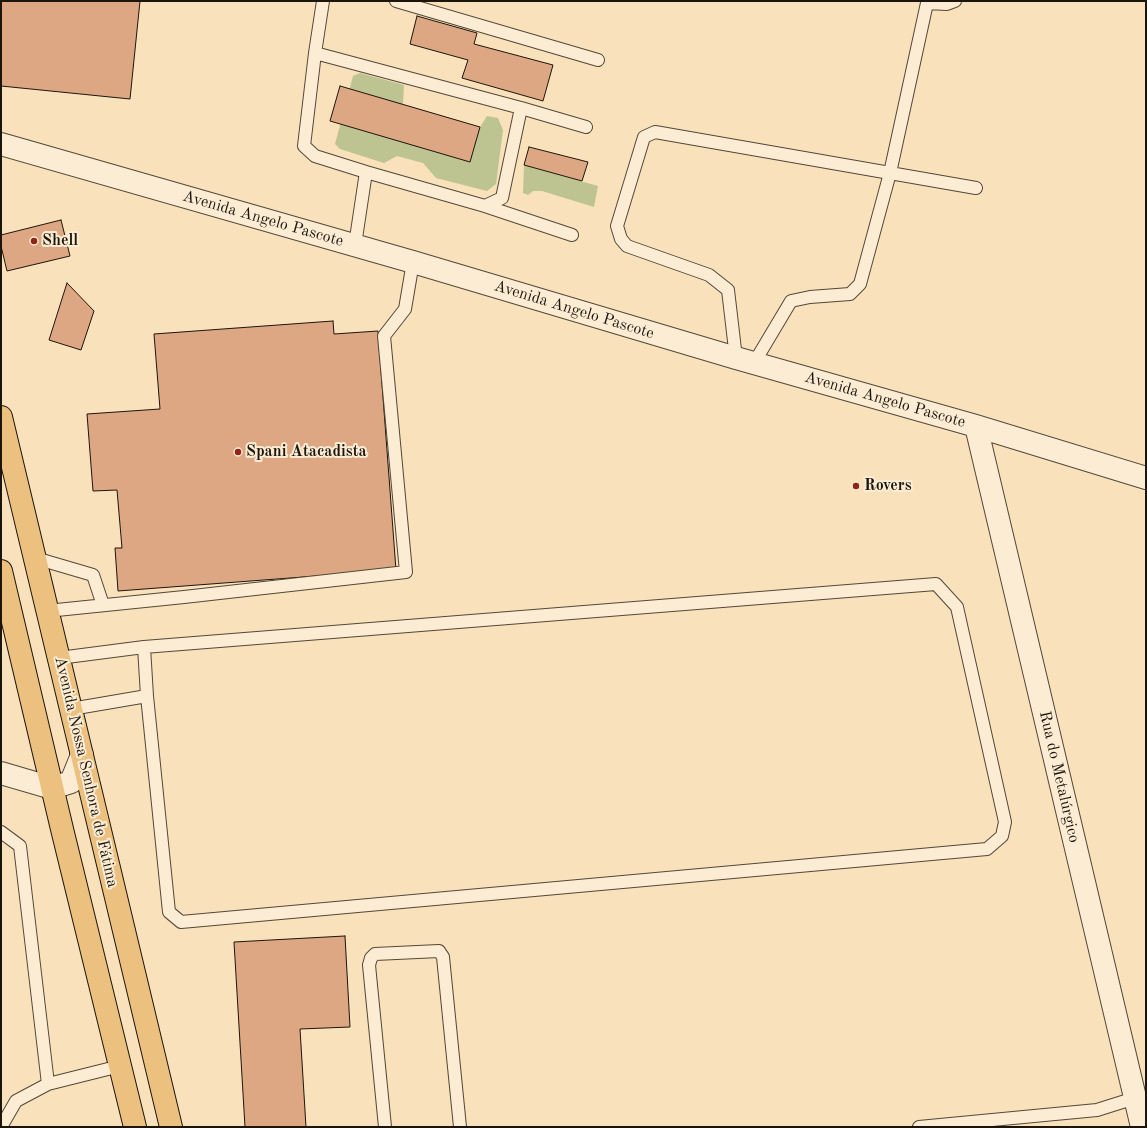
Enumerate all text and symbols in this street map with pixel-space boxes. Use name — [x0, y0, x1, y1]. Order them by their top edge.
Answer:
street label: Avenida Angelo Pascote — [180, 187, 346, 251]
place label: Shell — [42, 231, 78, 251]
marker: Shell — [29, 236, 39, 246]
street label: Avenida Angelo Pascote — [492, 276, 656, 344]
street label: Avenida Angelo Pascote — [802, 368, 968, 432]
place label: Spani Atacadista — [246, 442, 367, 462]
marker: Spani Atacadista — [233, 447, 243, 457]
place label: Rovers — [864, 476, 912, 496]
marker: Rovers — [851, 481, 861, 491]
street label: Avenida Nossa Senhora de Fátima — [50, 655, 122, 889]
street label: Rua do Metalúrgico — [1034, 709, 1084, 845]

